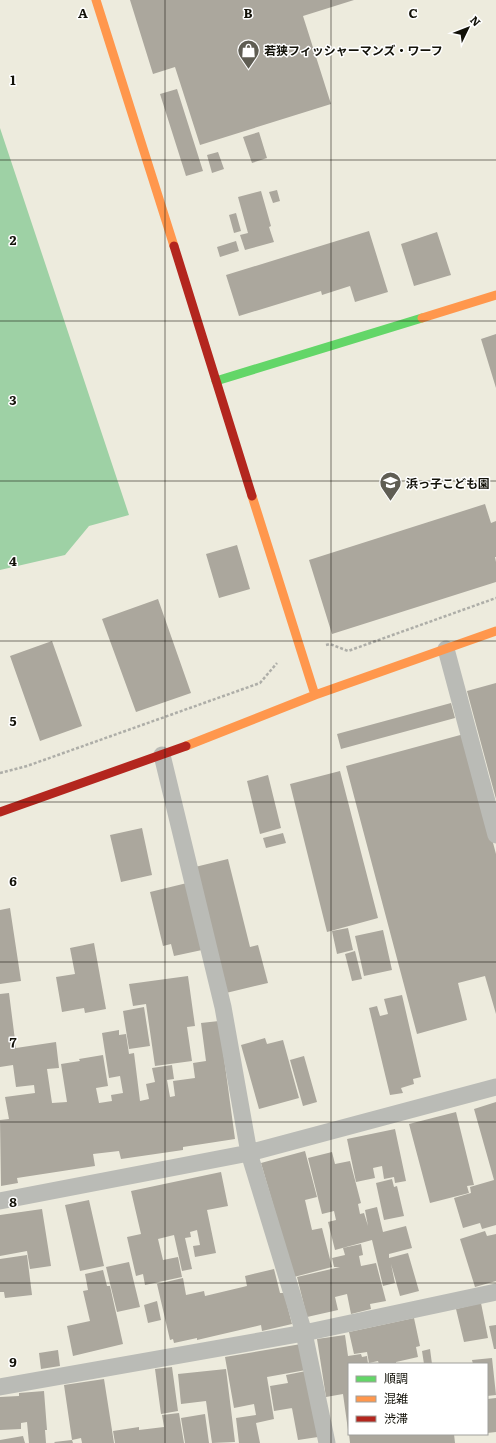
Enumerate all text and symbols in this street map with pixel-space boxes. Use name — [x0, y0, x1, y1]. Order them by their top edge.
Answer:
text: A — [78, 3, 88, 22]
text: B — [244, 3, 253, 22]
text: C — [408, 3, 418, 22]
north arrow — [448, 8, 488, 48]
text: N — [467, 12, 485, 29]
shop icon: 若狭フィッシャーマンズ・ワーフ — [235, 37, 261, 70]
place label: 若狭フィッシャーマンズ・ワーフ — [264, 41, 443, 59]
text: 1 — [10, 70, 16, 89]
text: 2 — [10, 230, 17, 249]
text: 3 — [9, 390, 17, 409]
school or university icon: 浜っ子こども園 — [377, 470, 403, 503]
place label: 浜っ子こども園 — [406, 474, 490, 492]
text: 4 — [9, 551, 17, 570]
text: 5 — [9, 711, 17, 730]
text: 6 — [9, 871, 17, 890]
text: 7 — [9, 1032, 17, 1051]
text: 8 — [9, 1192, 17, 1211]
text: 9 — [9, 1352, 17, 1371]
legend — [348, 1363, 488, 1435]
text: 順調 — [384, 1369, 408, 1387]
text: 混雑 — [384, 1389, 408, 1407]
text: 渋滞 — [384, 1409, 408, 1427]

